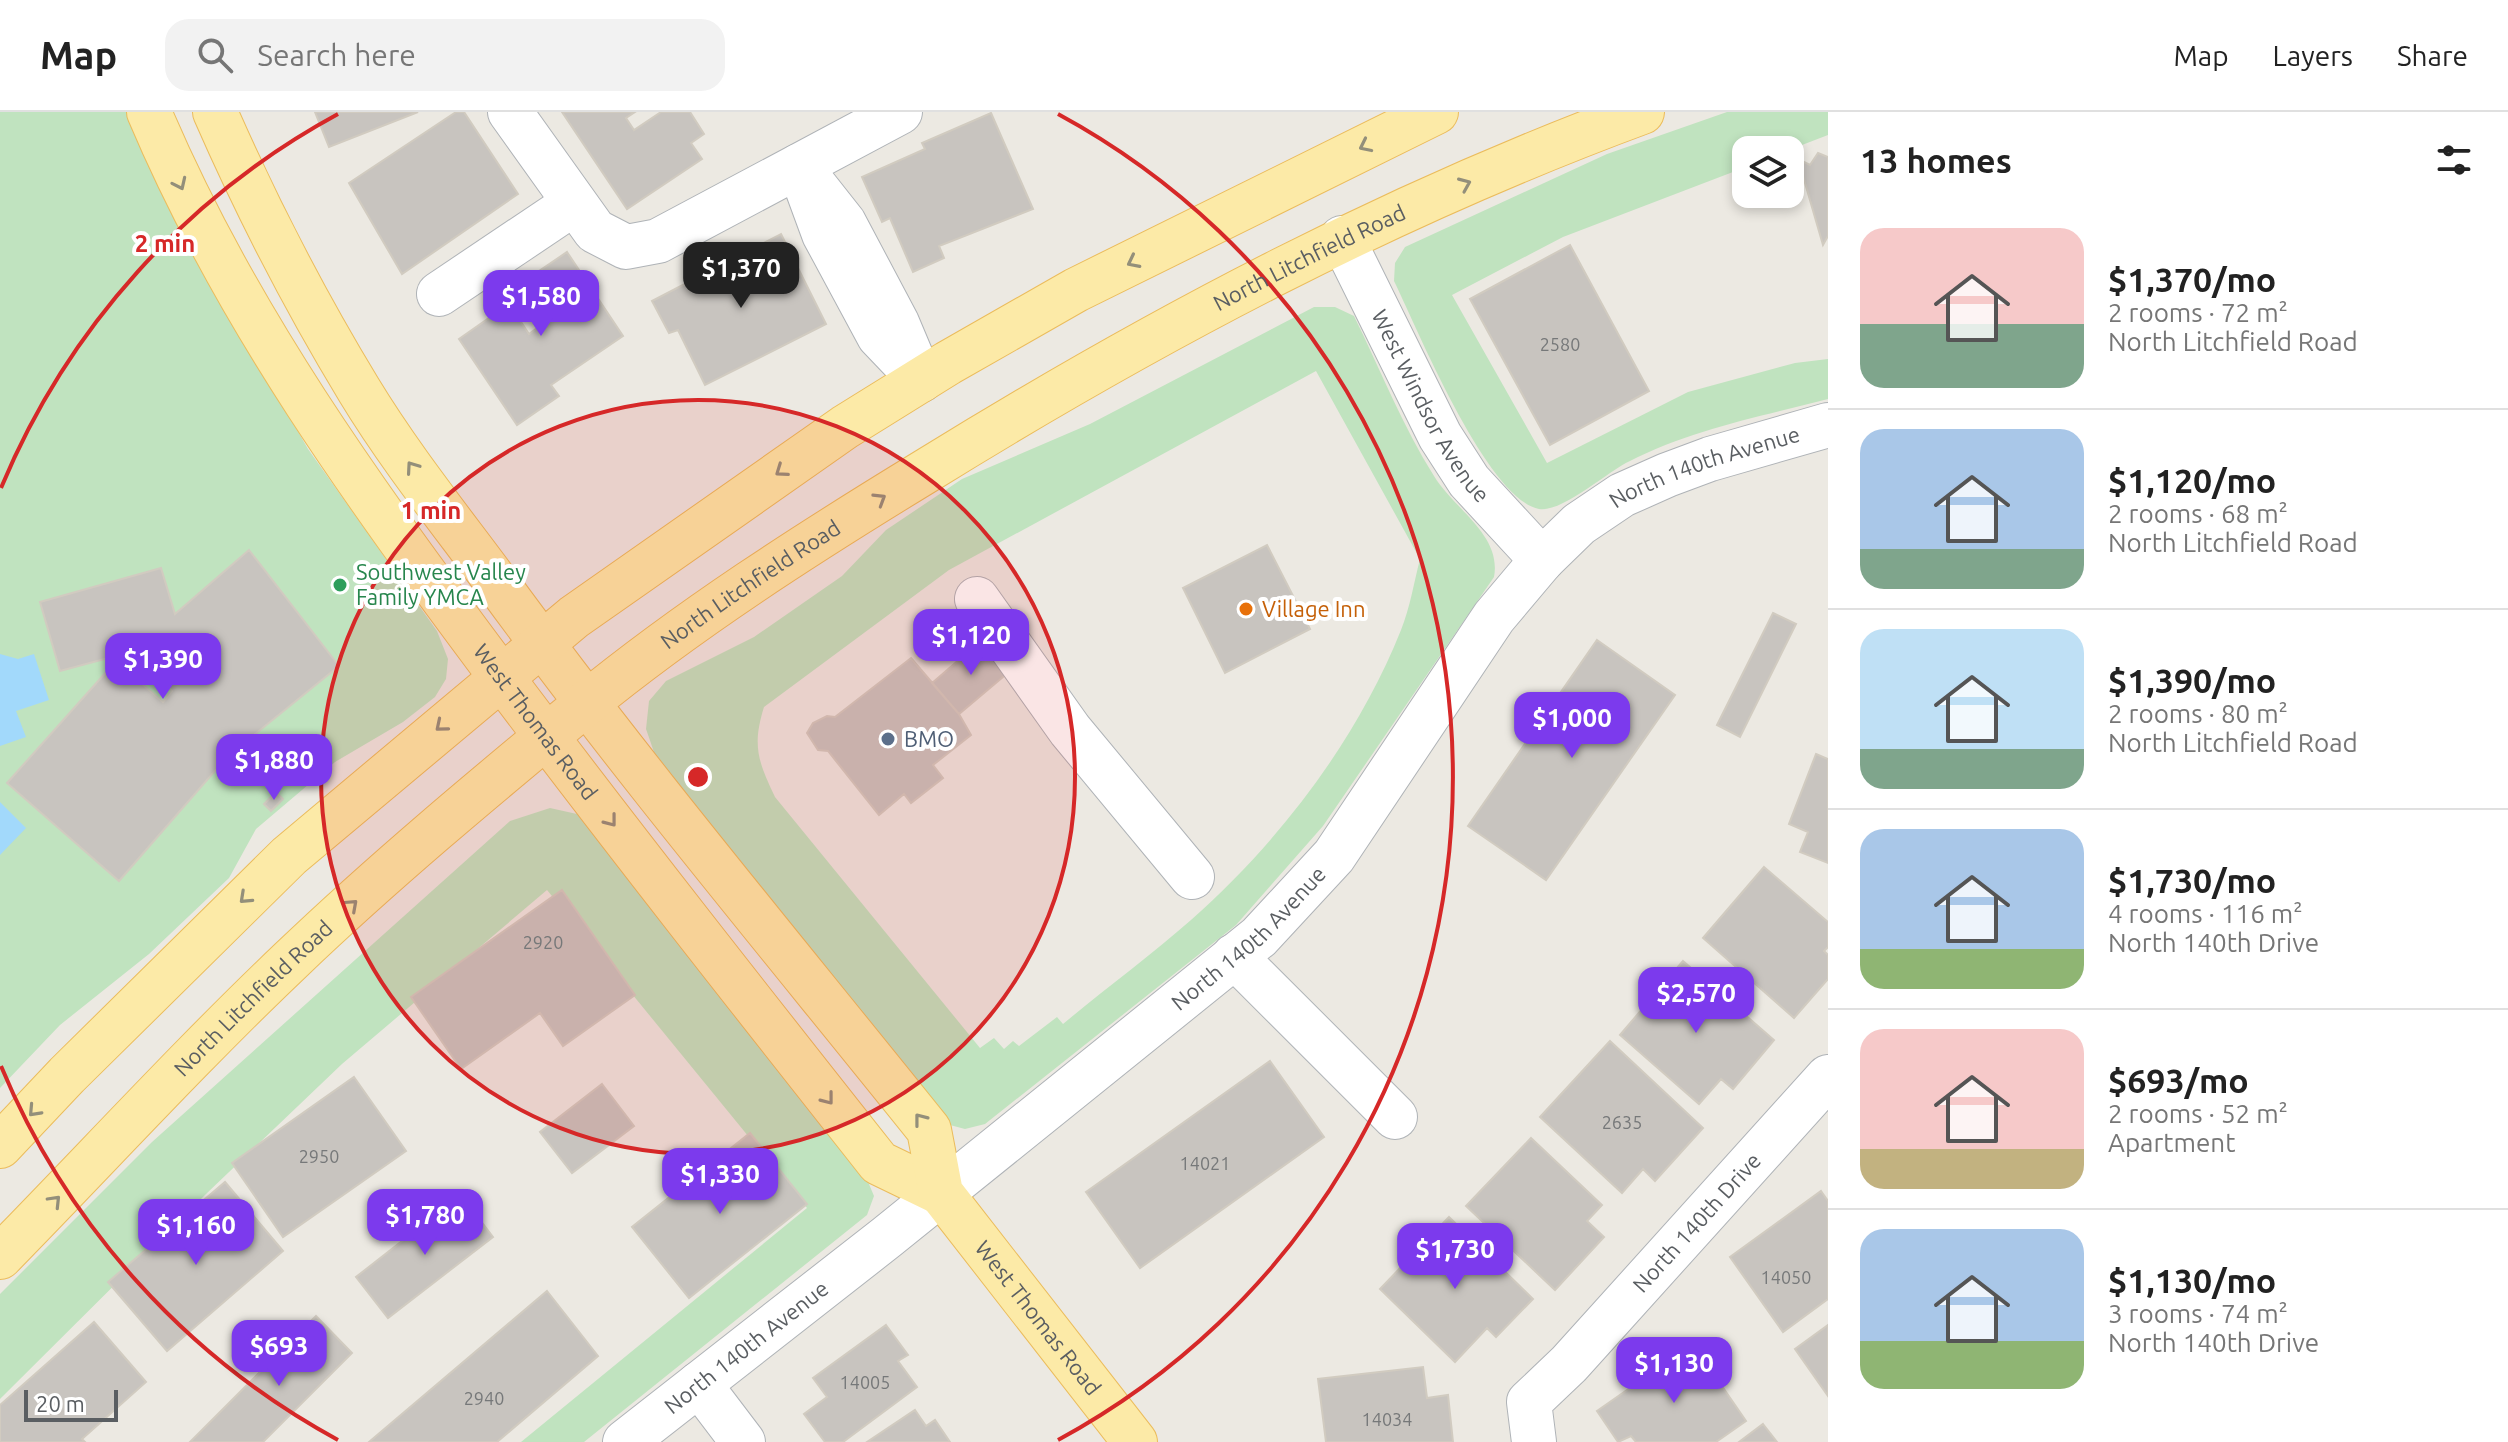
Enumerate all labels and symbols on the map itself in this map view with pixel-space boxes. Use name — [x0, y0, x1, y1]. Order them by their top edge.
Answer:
one-way arrow — [1359, 136, 1374, 152]
one-way arrow — [170, 175, 186, 190]
one-way arrow — [1456, 178, 1471, 194]
street label: North Litchfield Road — [1209, 199, 1409, 315]
text: 2 min — [135, 230, 195, 257]
pin: $1,370 — [676, 242, 806, 310]
one-way arrow — [1126, 252, 1141, 268]
pin: $1,580 — [476, 270, 606, 338]
street label: West Windsor Avenue — [1367, 305, 1495, 507]
house number: 2580 — [1540, 334, 1580, 354]
street label: North 140th Avenue — [1604, 421, 1802, 512]
one-way arrow — [776, 461, 790, 476]
one-way arrow — [407, 462, 422, 476]
one-way arrow — [872, 493, 886, 508]
text: 1 min — [401, 497, 461, 524]
street label: North Litchfield Road — [655, 514, 845, 654]
place label: Southwest Valley Family YMCA — [356, 559, 526, 609]
marker: Southwest Valley Family YMCA — [331, 576, 349, 594]
place label: Village Inn — [1262, 596, 1366, 621]
marker: Village Inn — [1237, 600, 1255, 618]
pin: $1,120 — [906, 609, 1036, 677]
pin: $1,390 — [98, 633, 228, 701]
street label: West Thomas Road — [469, 639, 603, 804]
pin: $1,000 — [1507, 692, 1637, 760]
one-way arrow — [435, 717, 450, 731]
place label: BMO — [904, 726, 954, 751]
marker: BMO — [879, 730, 897, 748]
pin: $1,880 — [209, 734, 339, 802]
centre of rings — [684, 763, 712, 791]
one-way arrow — [601, 812, 615, 827]
street label: North 140th Avenue — [1166, 861, 1330, 1015]
one-way arrow — [240, 888, 254, 903]
one-way arrow — [342, 900, 357, 915]
street label: North Litchfield Road — [169, 915, 337, 1081]
house number: 2920 — [523, 932, 563, 952]
pin: $2,570 — [1631, 967, 1761, 1035]
one-way arrow — [818, 1090, 833, 1104]
one-way arrow — [29, 1101, 43, 1116]
house number: 2635 — [1602, 1112, 1642, 1132]
one-way arrow — [916, 1114, 930, 1129]
house number: 2950 — [299, 1146, 339, 1166]
street label: North 140th Drive — [1627, 1147, 1765, 1297]
pin: $1,330 — [655, 1148, 785, 1216]
house number: 14021 — [1180, 1153, 1230, 1173]
pin: $1,780 — [360, 1189, 490, 1257]
one-way arrow — [45, 1196, 60, 1210]
pin: $1,160 — [131, 1199, 261, 1267]
pin: $1,730 — [1390, 1223, 1520, 1291]
street label: West Thomas Road — [971, 1235, 1106, 1400]
house number: 14050 — [1761, 1267, 1811, 1287]
street label: North 140th Avenue — [659, 1275, 833, 1418]
pin: $693 — [232, 1320, 326, 1388]
pin: $1,130 — [1609, 1337, 1739, 1405]
house number: 14005 — [840, 1372, 890, 1392]
scale bar — [24, 1386, 118, 1422]
house number: 2940 — [464, 1388, 504, 1408]
house number: 14034 — [1362, 1409, 1412, 1429]

